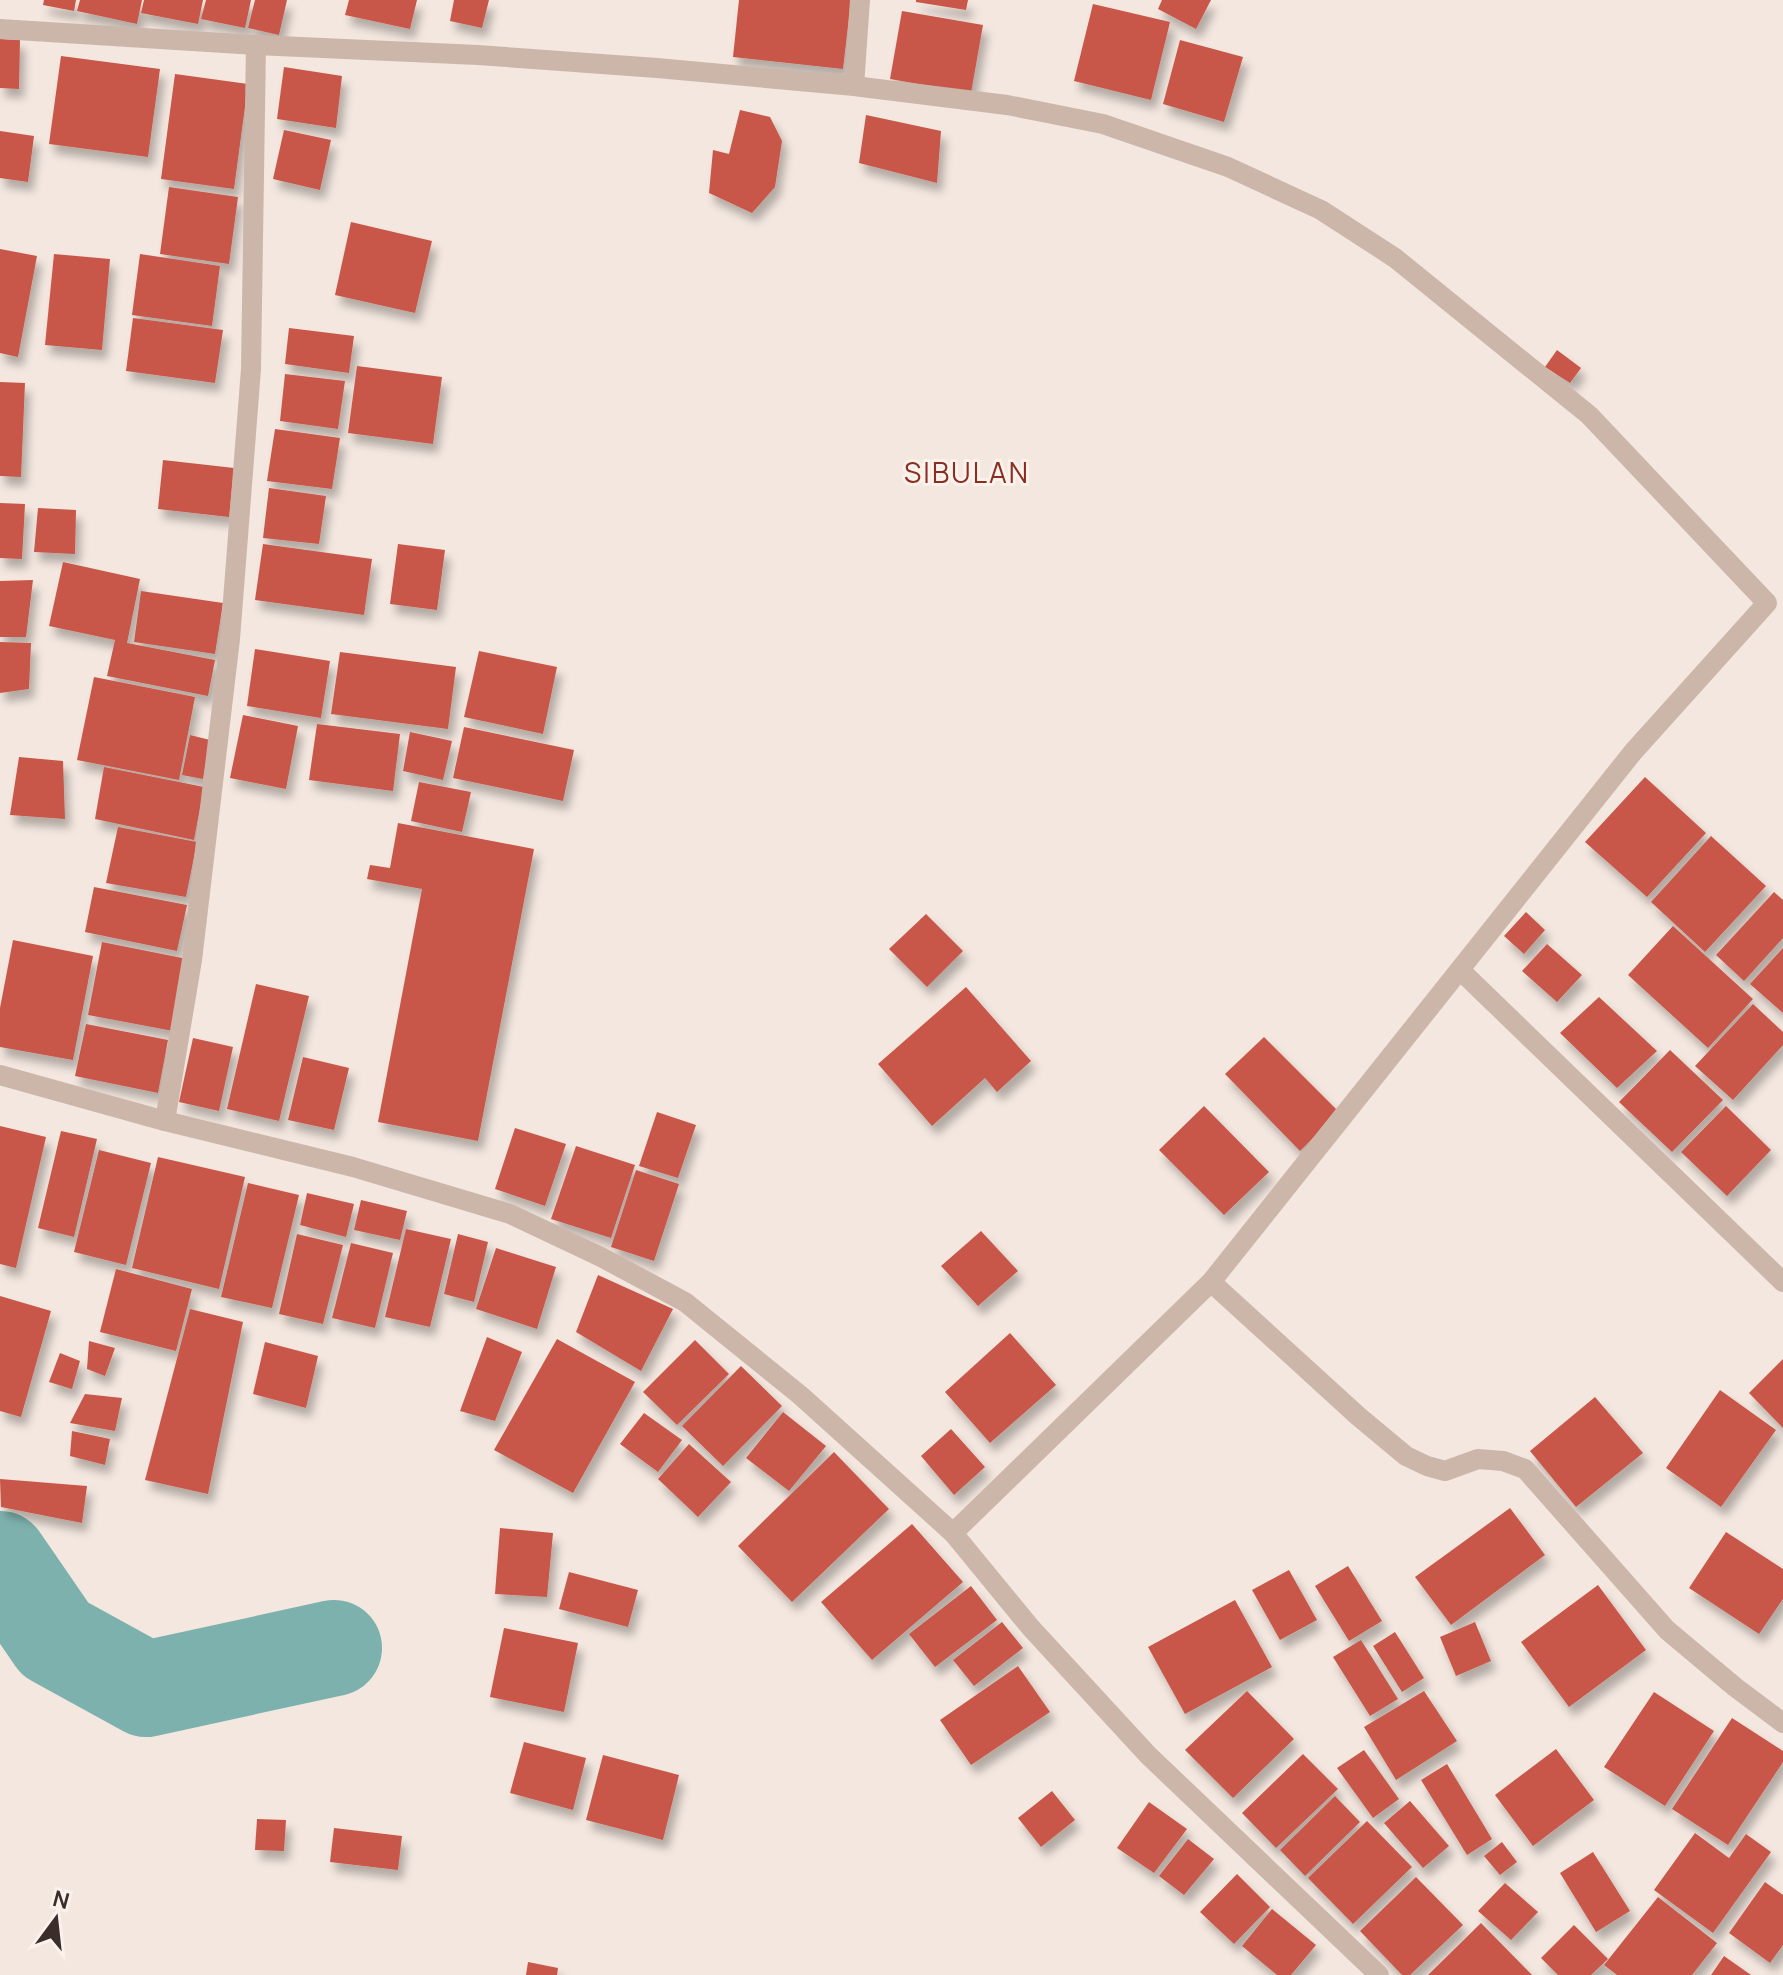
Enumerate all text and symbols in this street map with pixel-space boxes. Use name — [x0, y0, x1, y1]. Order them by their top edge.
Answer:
district label: SIBULAN — [904, 453, 1030, 491]
north arrow — [16, 1879, 96, 1959]
text: N — [50, 1883, 73, 1916]

